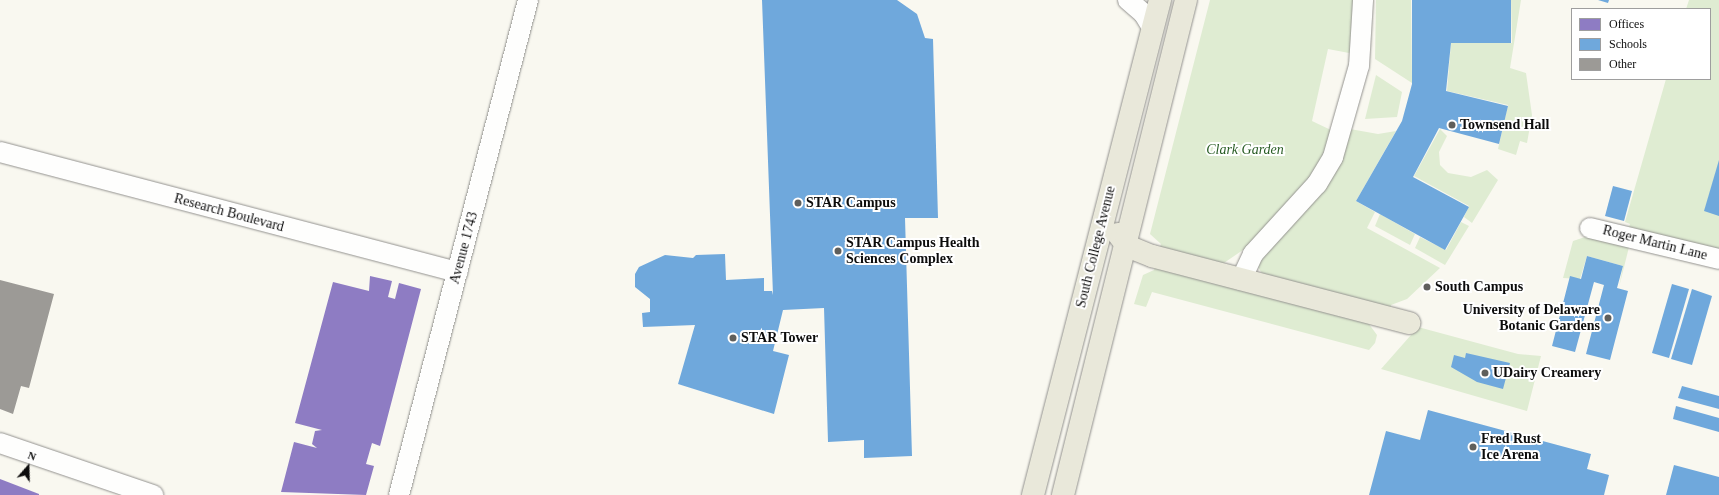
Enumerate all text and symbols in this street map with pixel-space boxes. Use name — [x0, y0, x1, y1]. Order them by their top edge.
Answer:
legend — [1571, 8, 1711, 80]
text: Offices — [1609, 17, 1644, 31]
text: Schools — [1609, 37, 1647, 51]
text: Other — [1609, 57, 1636, 71]
place label: Townsend Hall — [1460, 117, 1549, 133]
marker: Townsend Hall — [1447, 120, 1457, 130]
park label: Clark Garden — [1206, 142, 1284, 158]
street label: South College Avenue — [1073, 184, 1119, 310]
street label: Research Boulevard — [172, 190, 286, 236]
place label: STAR Campus — [806, 195, 896, 211]
marker: STAR Campus — [793, 198, 803, 208]
street label: Avenue 1743 — [446, 210, 482, 286]
street label: Roger Martin Lane — [1601, 222, 1709, 264]
place label: STAR Campus Health Sciences Complex — [846, 235, 980, 268]
marker: STAR Campus Health Sciences Complex — [833, 246, 843, 256]
place label: South Campus — [1435, 279, 1523, 295]
marker: South Campus — [1422, 282, 1432, 292]
place label: University of Delaware Botanic Gardens — [1463, 302, 1600, 334]
marker: University of Delaware Botanic Gardens — [1603, 313, 1613, 323]
place label: STAR Tower — [741, 330, 818, 346]
marker: STAR Tower — [728, 333, 738, 343]
place label: UDairy Creamery — [1493, 365, 1601, 381]
marker: UDairy Creamery — [1480, 368, 1490, 378]
place label: Fred Rust Ice Arena — [1481, 431, 1541, 464]
marker: Fred Rust Ice Arena — [1468, 442, 1478, 452]
north arrow — [8, 447, 48, 487]
text: N — [26, 449, 38, 463]

